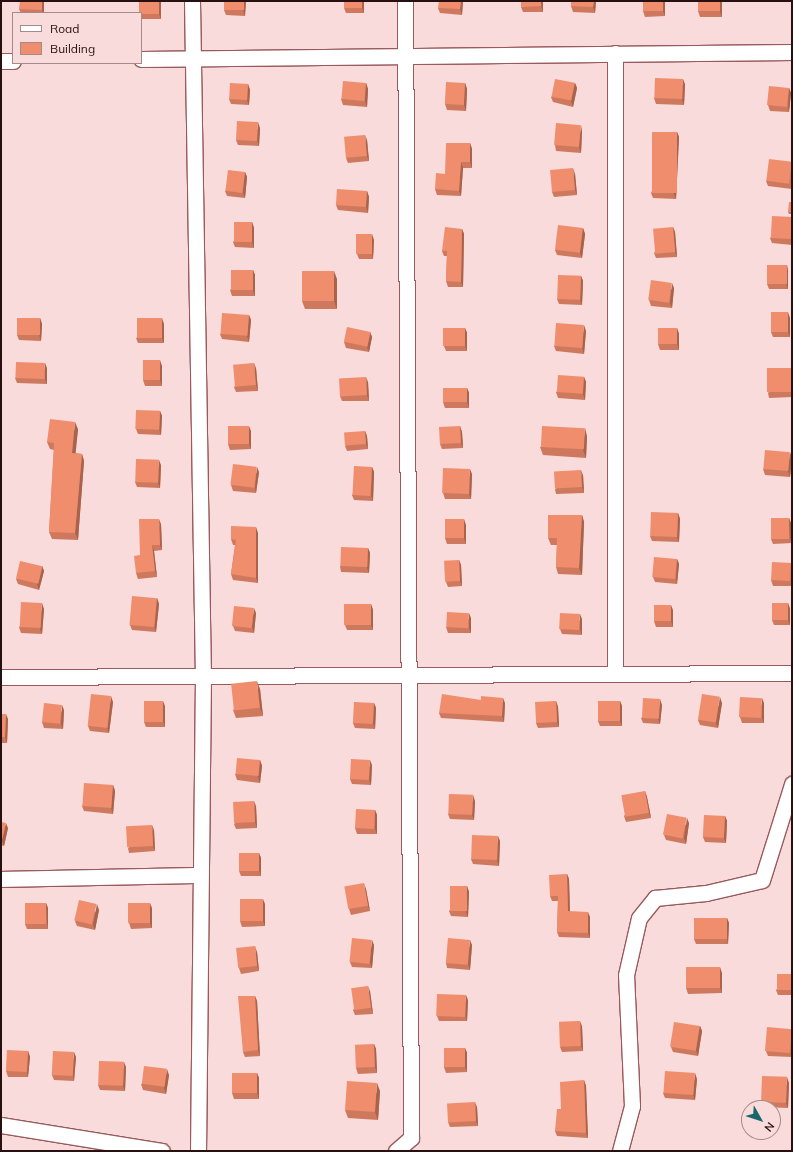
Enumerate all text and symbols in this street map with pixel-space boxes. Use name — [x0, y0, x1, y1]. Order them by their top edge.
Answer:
legend — [12, 12, 142, 64]
text: Road — [50, 21, 79, 36]
text: Building — [50, 41, 95, 56]
north arrow — [741, 1100, 781, 1140]
text: N — [761, 1119, 778, 1135]

